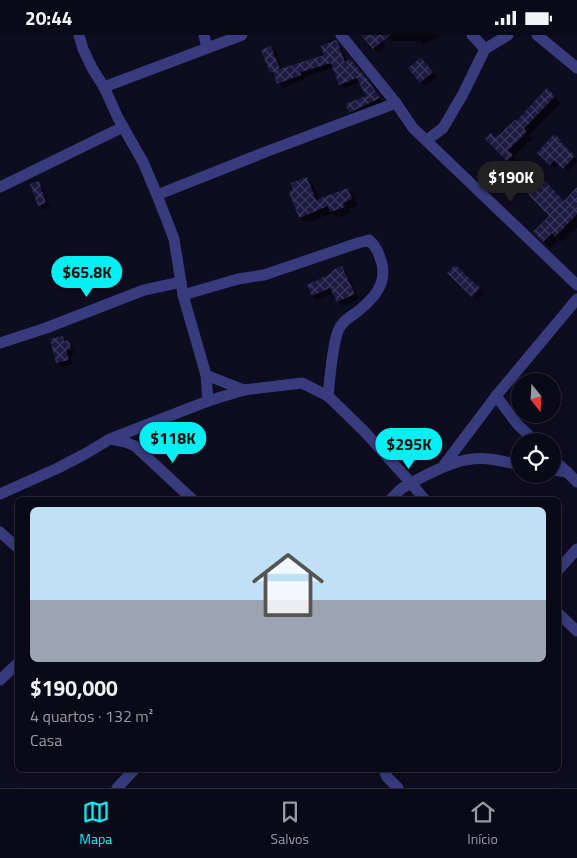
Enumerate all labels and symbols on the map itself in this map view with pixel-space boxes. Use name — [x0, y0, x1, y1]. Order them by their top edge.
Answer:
pin: $190K — [476, 161, 546, 203]
pin: $65.8K — [46, 255, 128, 298]
north arrow — [511, 373, 561, 423]
pin: $118K — [138, 421, 208, 464]
pin: $295K — [374, 427, 444, 470]

